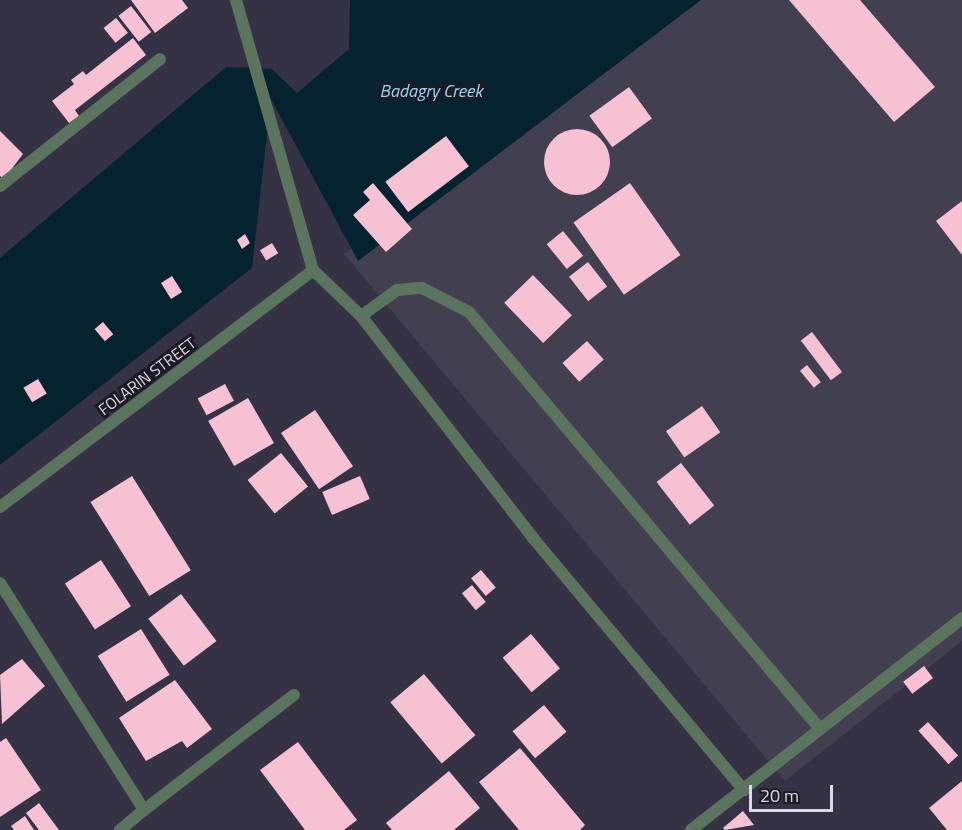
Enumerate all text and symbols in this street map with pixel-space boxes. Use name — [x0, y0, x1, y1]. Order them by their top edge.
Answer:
water label: Badagry Creek — [380, 80, 482, 102]
street label: FOLARIN STREET — [94, 333, 200, 419]
scale bar — [752, 773, 836, 811]
text: 20 m — [760, 782, 799, 809]

